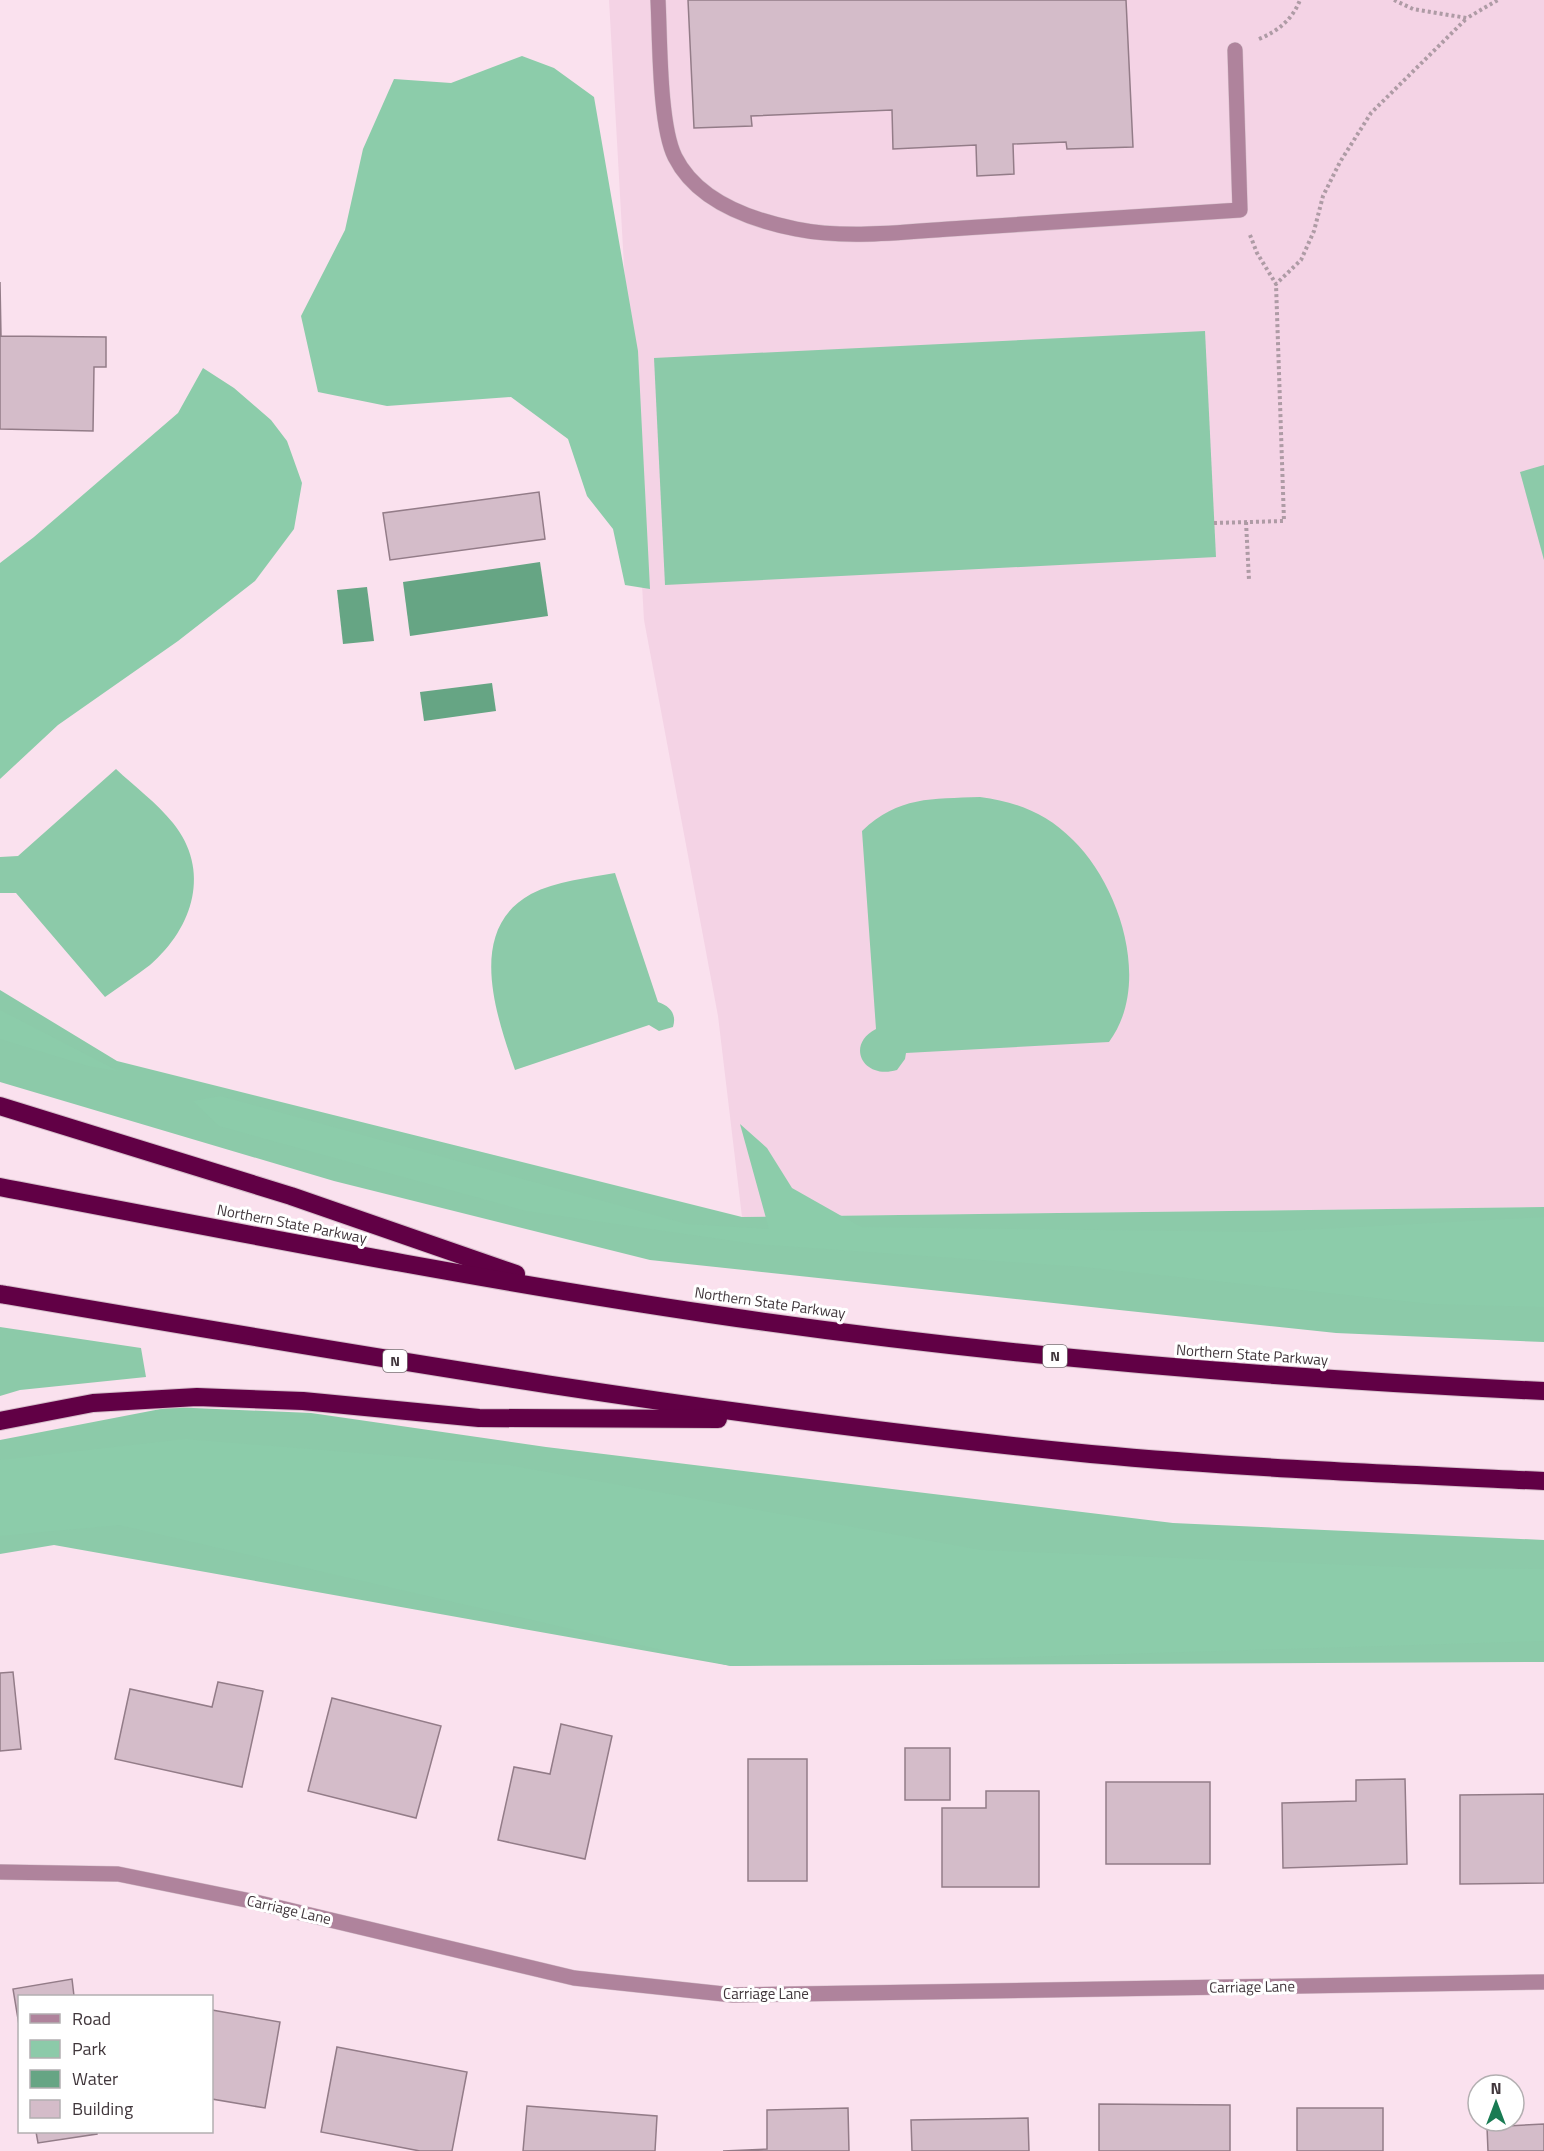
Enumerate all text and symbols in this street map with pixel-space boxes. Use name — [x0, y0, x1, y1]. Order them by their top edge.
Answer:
street label: Northern State Parkway — [215, 1198, 369, 1249]
street label: Northern State Parkway — [693, 1281, 847, 1324]
street label: Northern State Parkway — [1175, 1338, 1329, 1371]
road number: N — [1043, 1345, 1067, 1367]
road number: N — [383, 1350, 407, 1372]
street label: Carriage Lane — [245, 1889, 333, 1930]
street label: Carriage Lane — [1209, 1974, 1295, 1999]
street label: Carriage Lane — [723, 1982, 809, 2005]
legend — [18, 1995, 213, 2133]
text: Road — [72, 2005, 111, 2032]
text: Park — [72, 2035, 107, 2062]
text: Water — [72, 2065, 118, 2092]
north arrow — [1466, 2073, 1526, 2133]
text: N — [1490, 2076, 1502, 2100]
text: Building — [72, 2095, 133, 2122]

